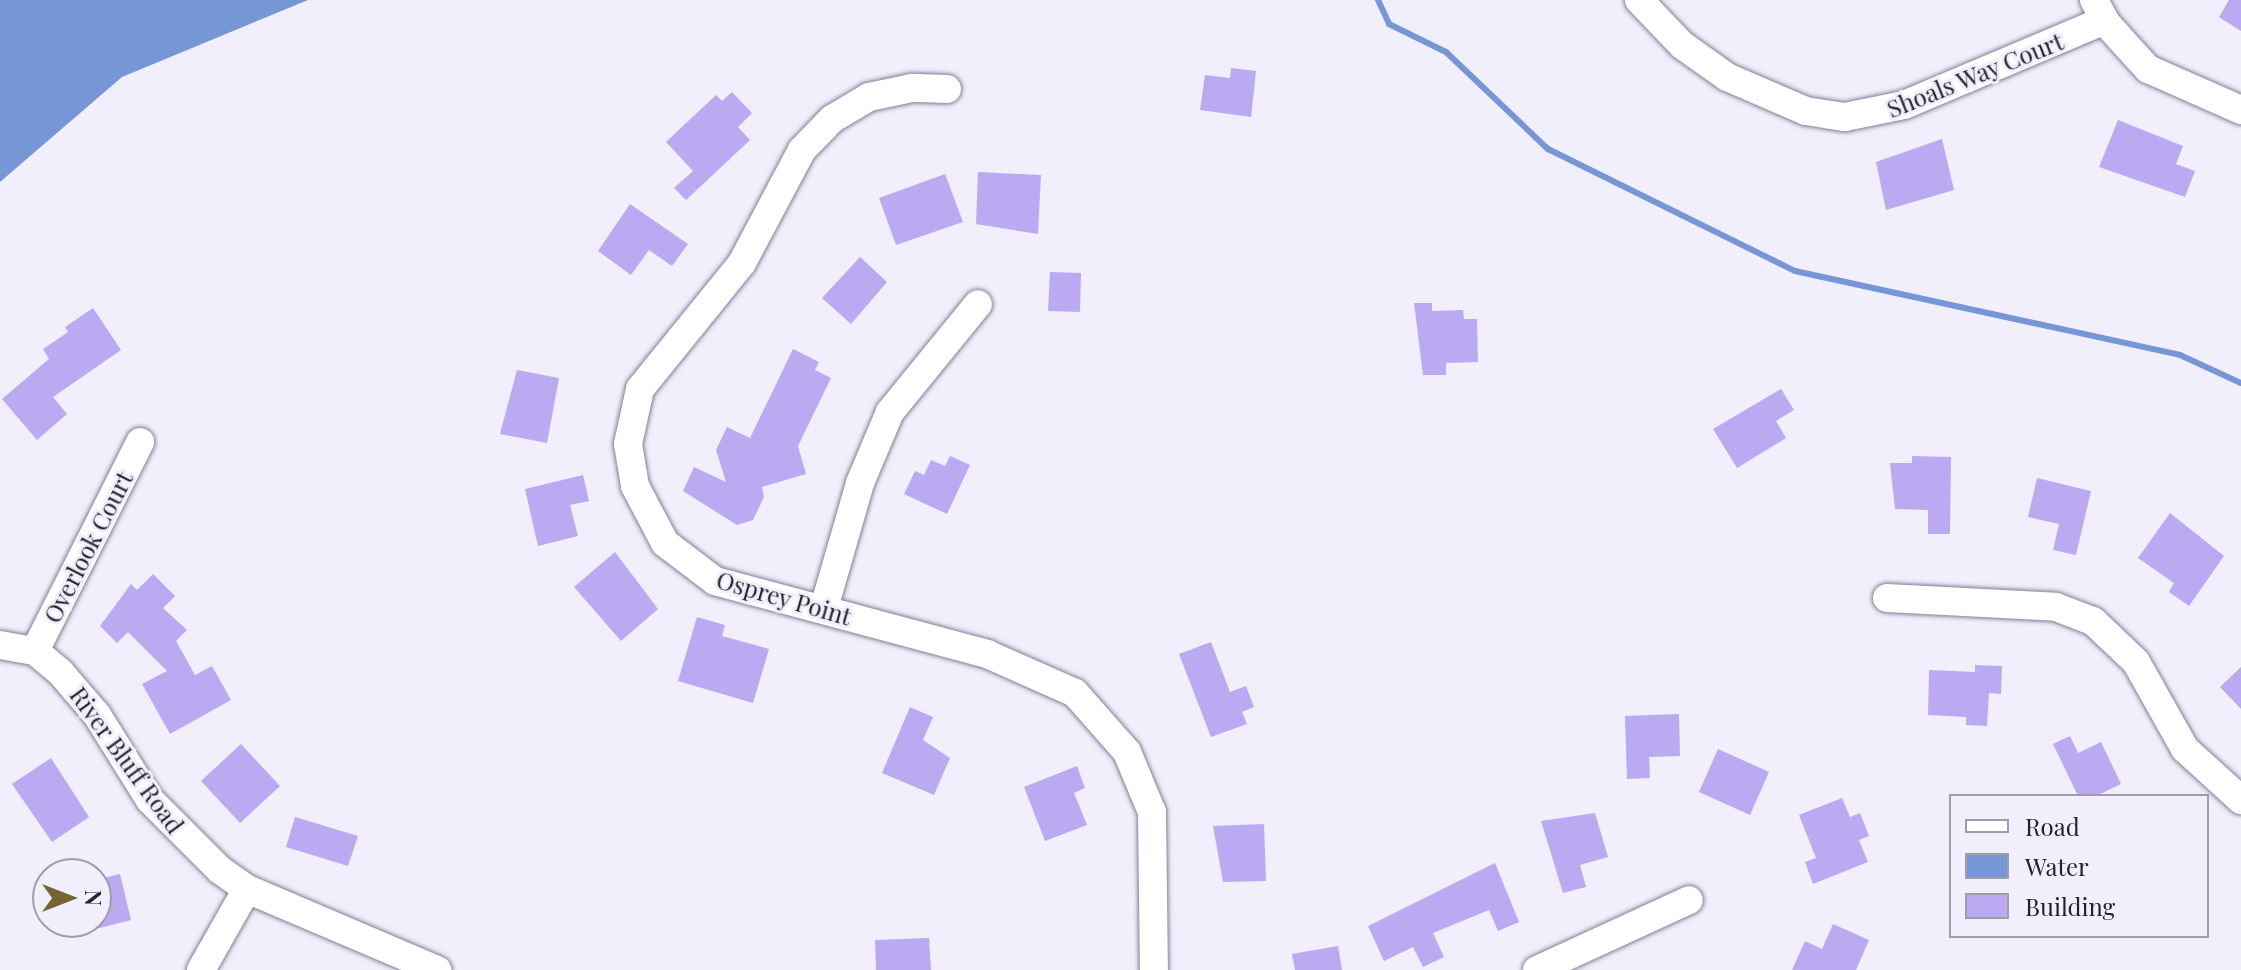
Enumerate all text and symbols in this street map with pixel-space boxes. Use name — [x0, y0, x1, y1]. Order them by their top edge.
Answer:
street label: Shoals Way Court — [1882, 26, 2068, 124]
street label: Overlook Court — [37, 466, 139, 628]
street label: Osprey Point — [713, 565, 855, 631]
street label: River Bluff Road — [64, 681, 190, 839]
legend — [1949, 794, 2209, 938]
text: Road — [2025, 810, 2080, 842]
text: Water — [2025, 850, 2089, 882]
north arrow — [32, 858, 112, 938]
text: N — [79, 890, 109, 906]
text: Building — [2025, 890, 2115, 922]

